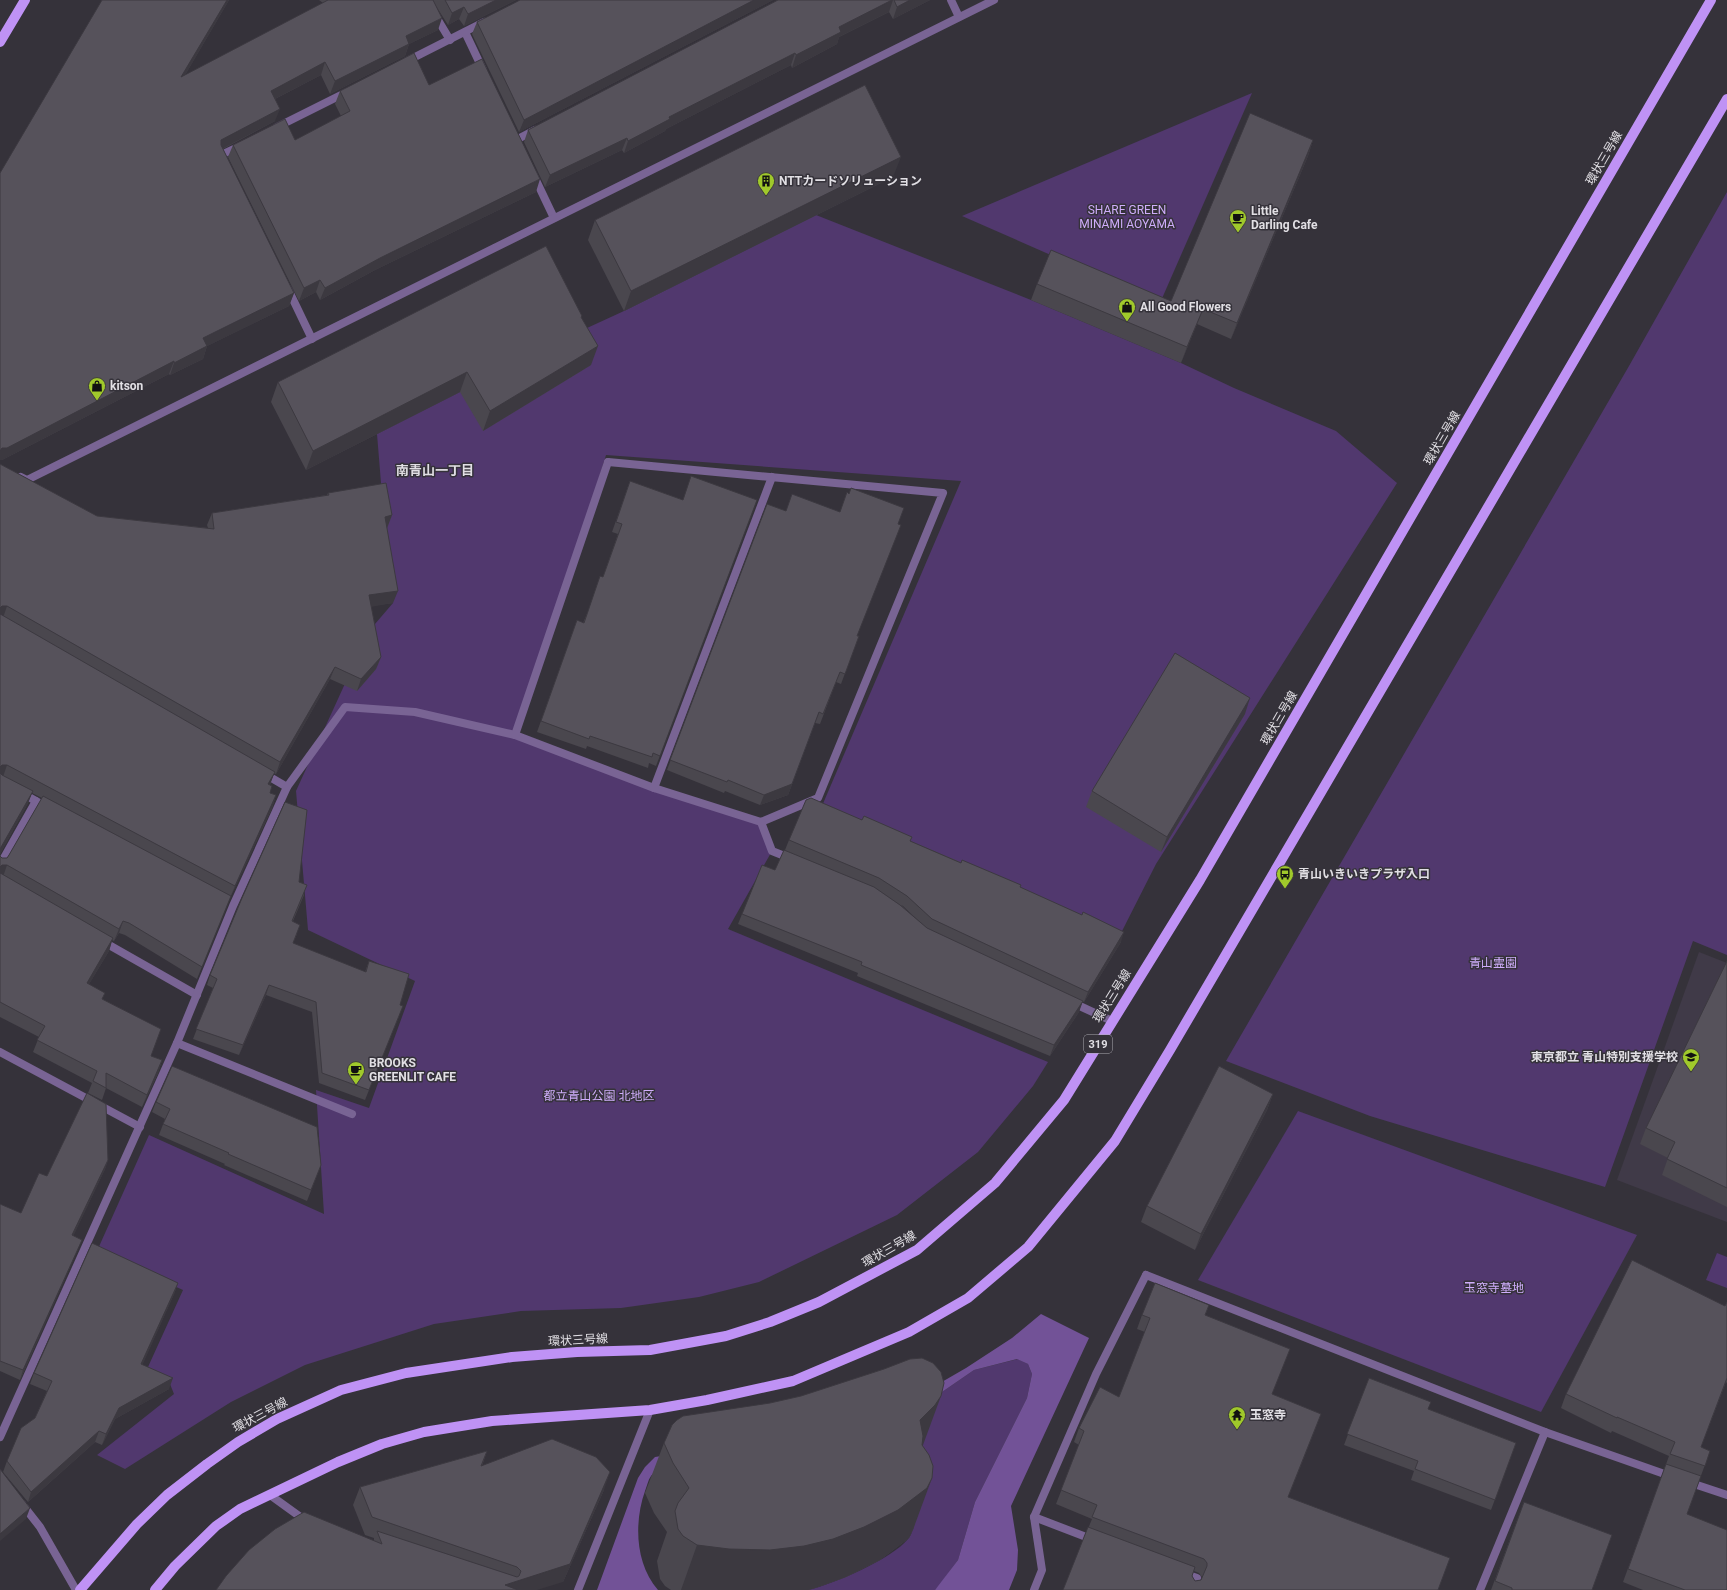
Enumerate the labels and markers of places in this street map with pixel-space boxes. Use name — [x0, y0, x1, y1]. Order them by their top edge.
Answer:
building icon: NTTカードソリューション — [756, 171, 776, 196]
place label: NTTカードソリューション — [779, 174, 922, 188]
place label: Little Darling Cafe — [1251, 204, 1318, 232]
cafe icon: Little Darling Cafe — [1228, 208, 1248, 233]
shop icon: All Good Flowers — [1117, 297, 1137, 322]
place label: All Good Flowers — [1140, 300, 1231, 314]
shop icon: kitson — [87, 376, 107, 401]
place label: kitson — [110, 379, 144, 393]
bus stop icon: 青山いきいきプラザ入口 — [1275, 864, 1295, 889]
place label: 青山いきいきプラザ入口 — [1298, 867, 1430, 881]
school or university icon: 東京都立 青山特別支援学校 — [1681, 1047, 1701, 1072]
place label: 東京都立 青山特別支援学校 — [1531, 1050, 1678, 1064]
place label: BROOKS GREENLIT CAFE — [369, 1056, 456, 1084]
cafe icon: BROOKS GREENLIT CAFE — [346, 1060, 366, 1085]
temple icon: 玉窓寺 — [1227, 1405, 1247, 1430]
place label: 玉窓寺 — [1250, 1408, 1286, 1422]

